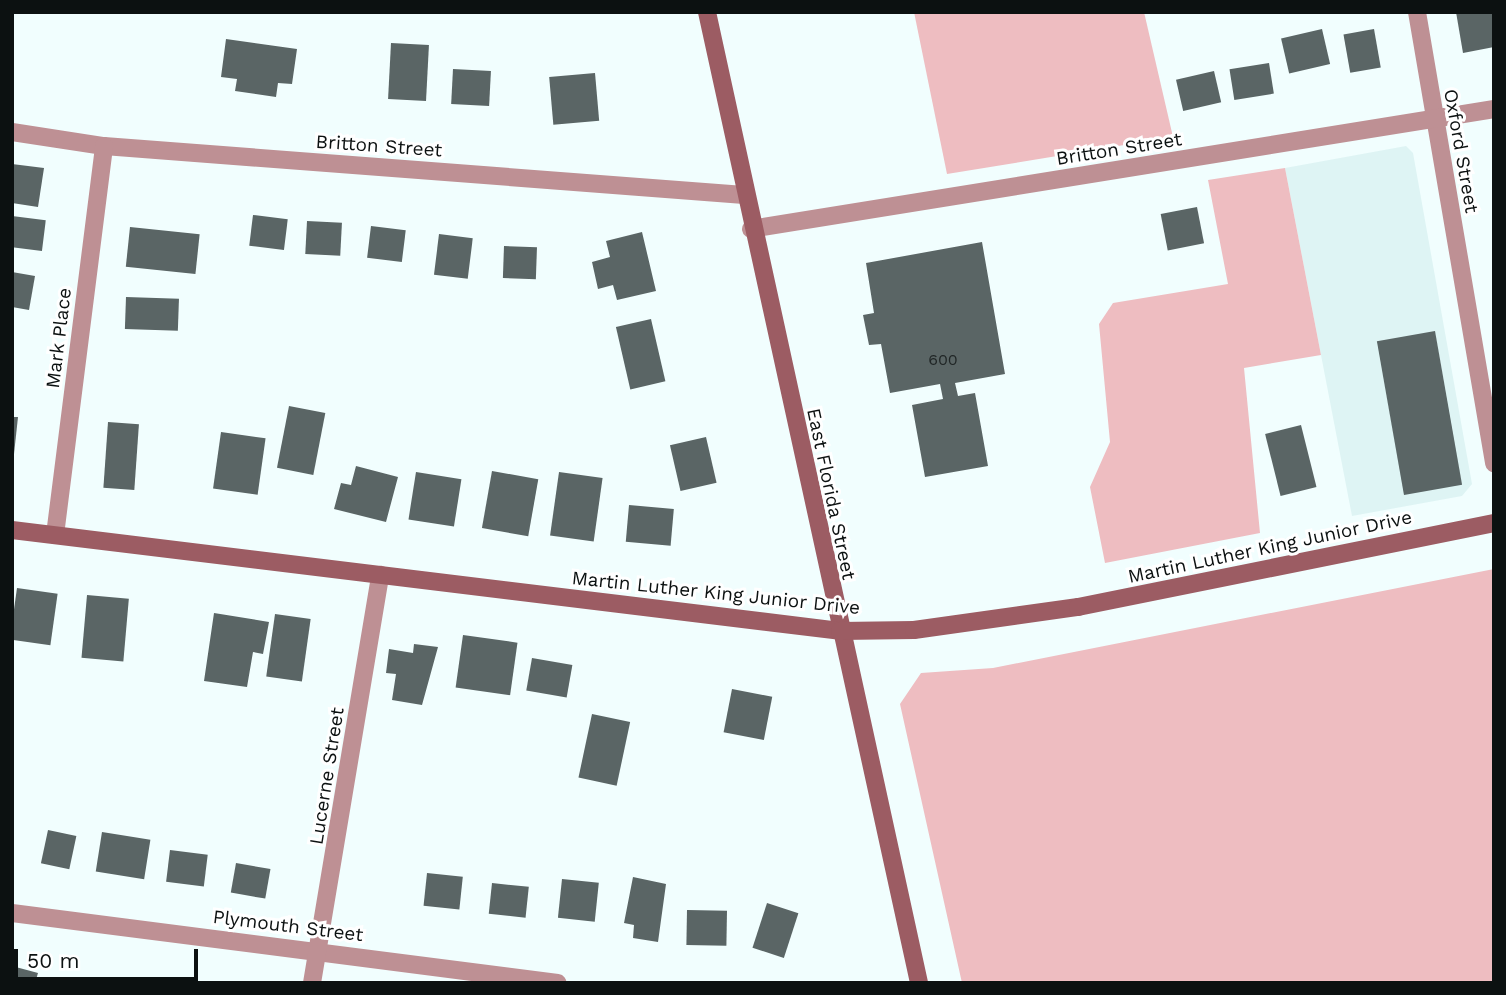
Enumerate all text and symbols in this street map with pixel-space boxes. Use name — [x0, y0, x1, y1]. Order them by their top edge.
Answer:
street label: Oxford Street — [1439, 87, 1483, 215]
street label: Britton Street — [1055, 128, 1183, 170]
street label: Britton Street — [315, 130, 443, 162]
street label: Mark Place — [41, 286, 77, 390]
house number: 600 — [928, 350, 958, 370]
street label: East Florida Street — [802, 406, 860, 582]
street label: Martin Luther King Junior Drive — [1125, 506, 1415, 588]
street label: Martin Luther King Junior Drive — [570, 566, 862, 620]
street label: Lucerne Street — [305, 706, 349, 846]
street label: Plymouth Street — [211, 905, 365, 947]
scale bar — [18, 936, 201, 980]
text: 50 m — [27, 948, 79, 973]

